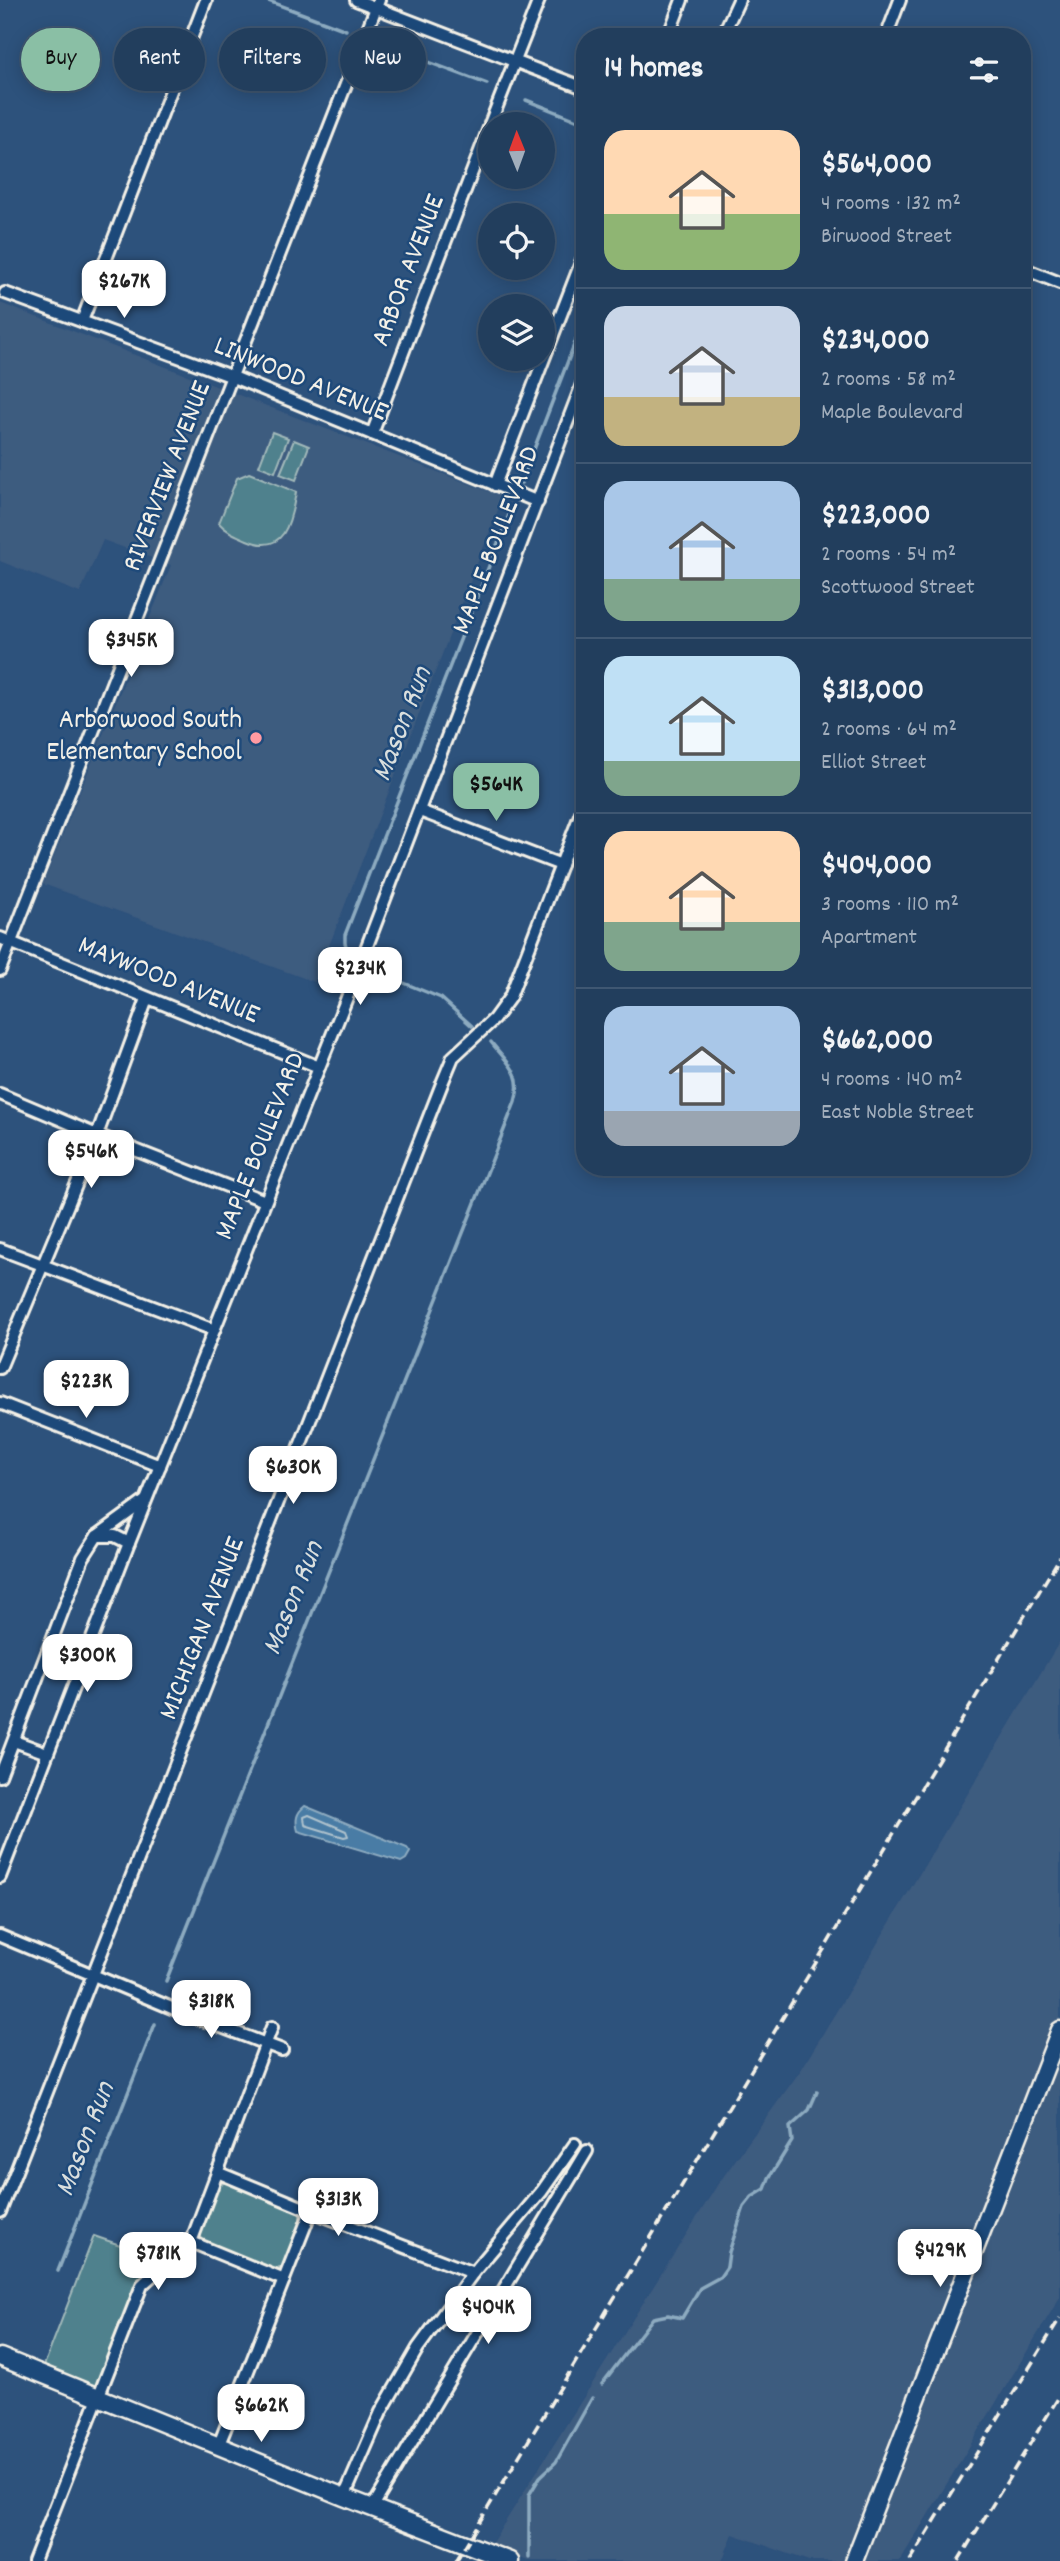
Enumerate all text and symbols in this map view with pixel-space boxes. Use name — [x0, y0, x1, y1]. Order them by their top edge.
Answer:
chip: Buy — [21, 28, 100, 91]
chip: Rent — [114, 28, 205, 91]
chip: Filters — [219, 28, 326, 91]
chip: New — [340, 28, 426, 91]
text: 14 homes — [604, 49, 703, 92]
icon: filters — [965, 51, 1003, 89]
north arrow — [478, 112, 555, 189]
map controls — [478, 112, 555, 371]
text: $564,000 — [821, 145, 932, 188]
icon: home — [660, 158, 744, 242]
text: 4 rooms · 132 m² — [821, 188, 961, 221]
street label: ARBOR AVENUE — [363, 189, 457, 353]
button: locate — [478, 203, 555, 280]
text: Birwood Street — [821, 221, 952, 254]
pin: $267K — [75, 260, 173, 320]
text: $267K — [98, 266, 150, 299]
button: layers — [478, 294, 555, 371]
text: $234,000 — [821, 321, 930, 364]
street label: LINWOOD AVENUE — [207, 328, 393, 434]
icon: home — [660, 334, 744, 418]
text: 2 rooms · 58 m² — [821, 364, 956, 397]
street label: RIVERVIEW AVENUE — [114, 376, 224, 578]
text: Maple Boulevard — [821, 397, 963, 430]
street label: MAPLE BOULEVARD — [444, 441, 552, 641]
text: $223,000 — [821, 496, 931, 539]
icon: home — [660, 509, 744, 593]
text: 2 rooms · 54 m² — [821, 539, 956, 572]
text: Scottwood Street — [821, 572, 975, 605]
pin: $345K — [82, 620, 180, 679]
text: $345K — [105, 625, 157, 658]
water label: Mason Run — [362, 660, 446, 789]
text: $313,000 — [821, 671, 924, 714]
icon: home — [660, 684, 744, 768]
place label: Arborwood South Elementary School — [46, 702, 242, 774]
text: 2 rooms · 64 m² — [821, 714, 957, 747]
marker: Arborwood South Elementary School — [248, 730, 264, 746]
text: Elliot Street — [821, 747, 926, 780]
pin: $564K — [447, 764, 545, 823]
text: $564K — [469, 769, 523, 802]
text: $404,000 — [821, 846, 932, 889]
icon: home — [660, 859, 744, 943]
text: 3 rooms · 110 m² — [821, 889, 959, 922]
text: Apartment — [821, 922, 917, 955]
street label: MAYWOOD AVENUE — [71, 927, 265, 1037]
pin: $234K — [311, 948, 409, 1007]
text: $234K — [334, 953, 386, 986]
text: $662,000 — [821, 1021, 933, 1064]
icon: home — [660, 1034, 744, 1118]
street label: MAPLE BOULEVARD — [206, 1047, 318, 1247]
text: 4 rooms · 140 m² — [821, 1064, 963, 1097]
text: East Noble Street — [821, 1097, 974, 1130]
pin: $546K — [42, 1130, 140, 1190]
text: $546K — [64, 1136, 118, 1169]
pin: $223K — [37, 1360, 135, 1420]
text: $223K — [60, 1366, 112, 1399]
pin: $630K — [244, 1446, 342, 1506]
text: $630K — [265, 1452, 321, 1485]
street label: MICHIGAN AVENUE — [151, 1531, 257, 1726]
water label: Mason Run — [253, 1534, 338, 1663]
pin: $300K — [38, 1634, 136, 1694]
text: $300K — [58, 1640, 116, 1673]
pin: $318K — [162, 1980, 260, 2040]
text: $318K — [188, 1986, 234, 2019]
water label: Mason Run — [45, 2075, 129, 2204]
pin: $313K — [289, 2178, 387, 2238]
text: $313K — [314, 2184, 362, 2217]
pin: $429K — [891, 2230, 989, 2289]
pin: $781K — [109, 2232, 207, 2292]
text: $429K — [914, 2235, 966, 2268]
text: $781K — [135, 2238, 181, 2271]
pin: $404K — [439, 2286, 537, 2346]
text: $404K — [461, 2292, 515, 2325]
pin: $662K — [212, 2384, 310, 2444]
text: $662K — [234, 2390, 288, 2423]

